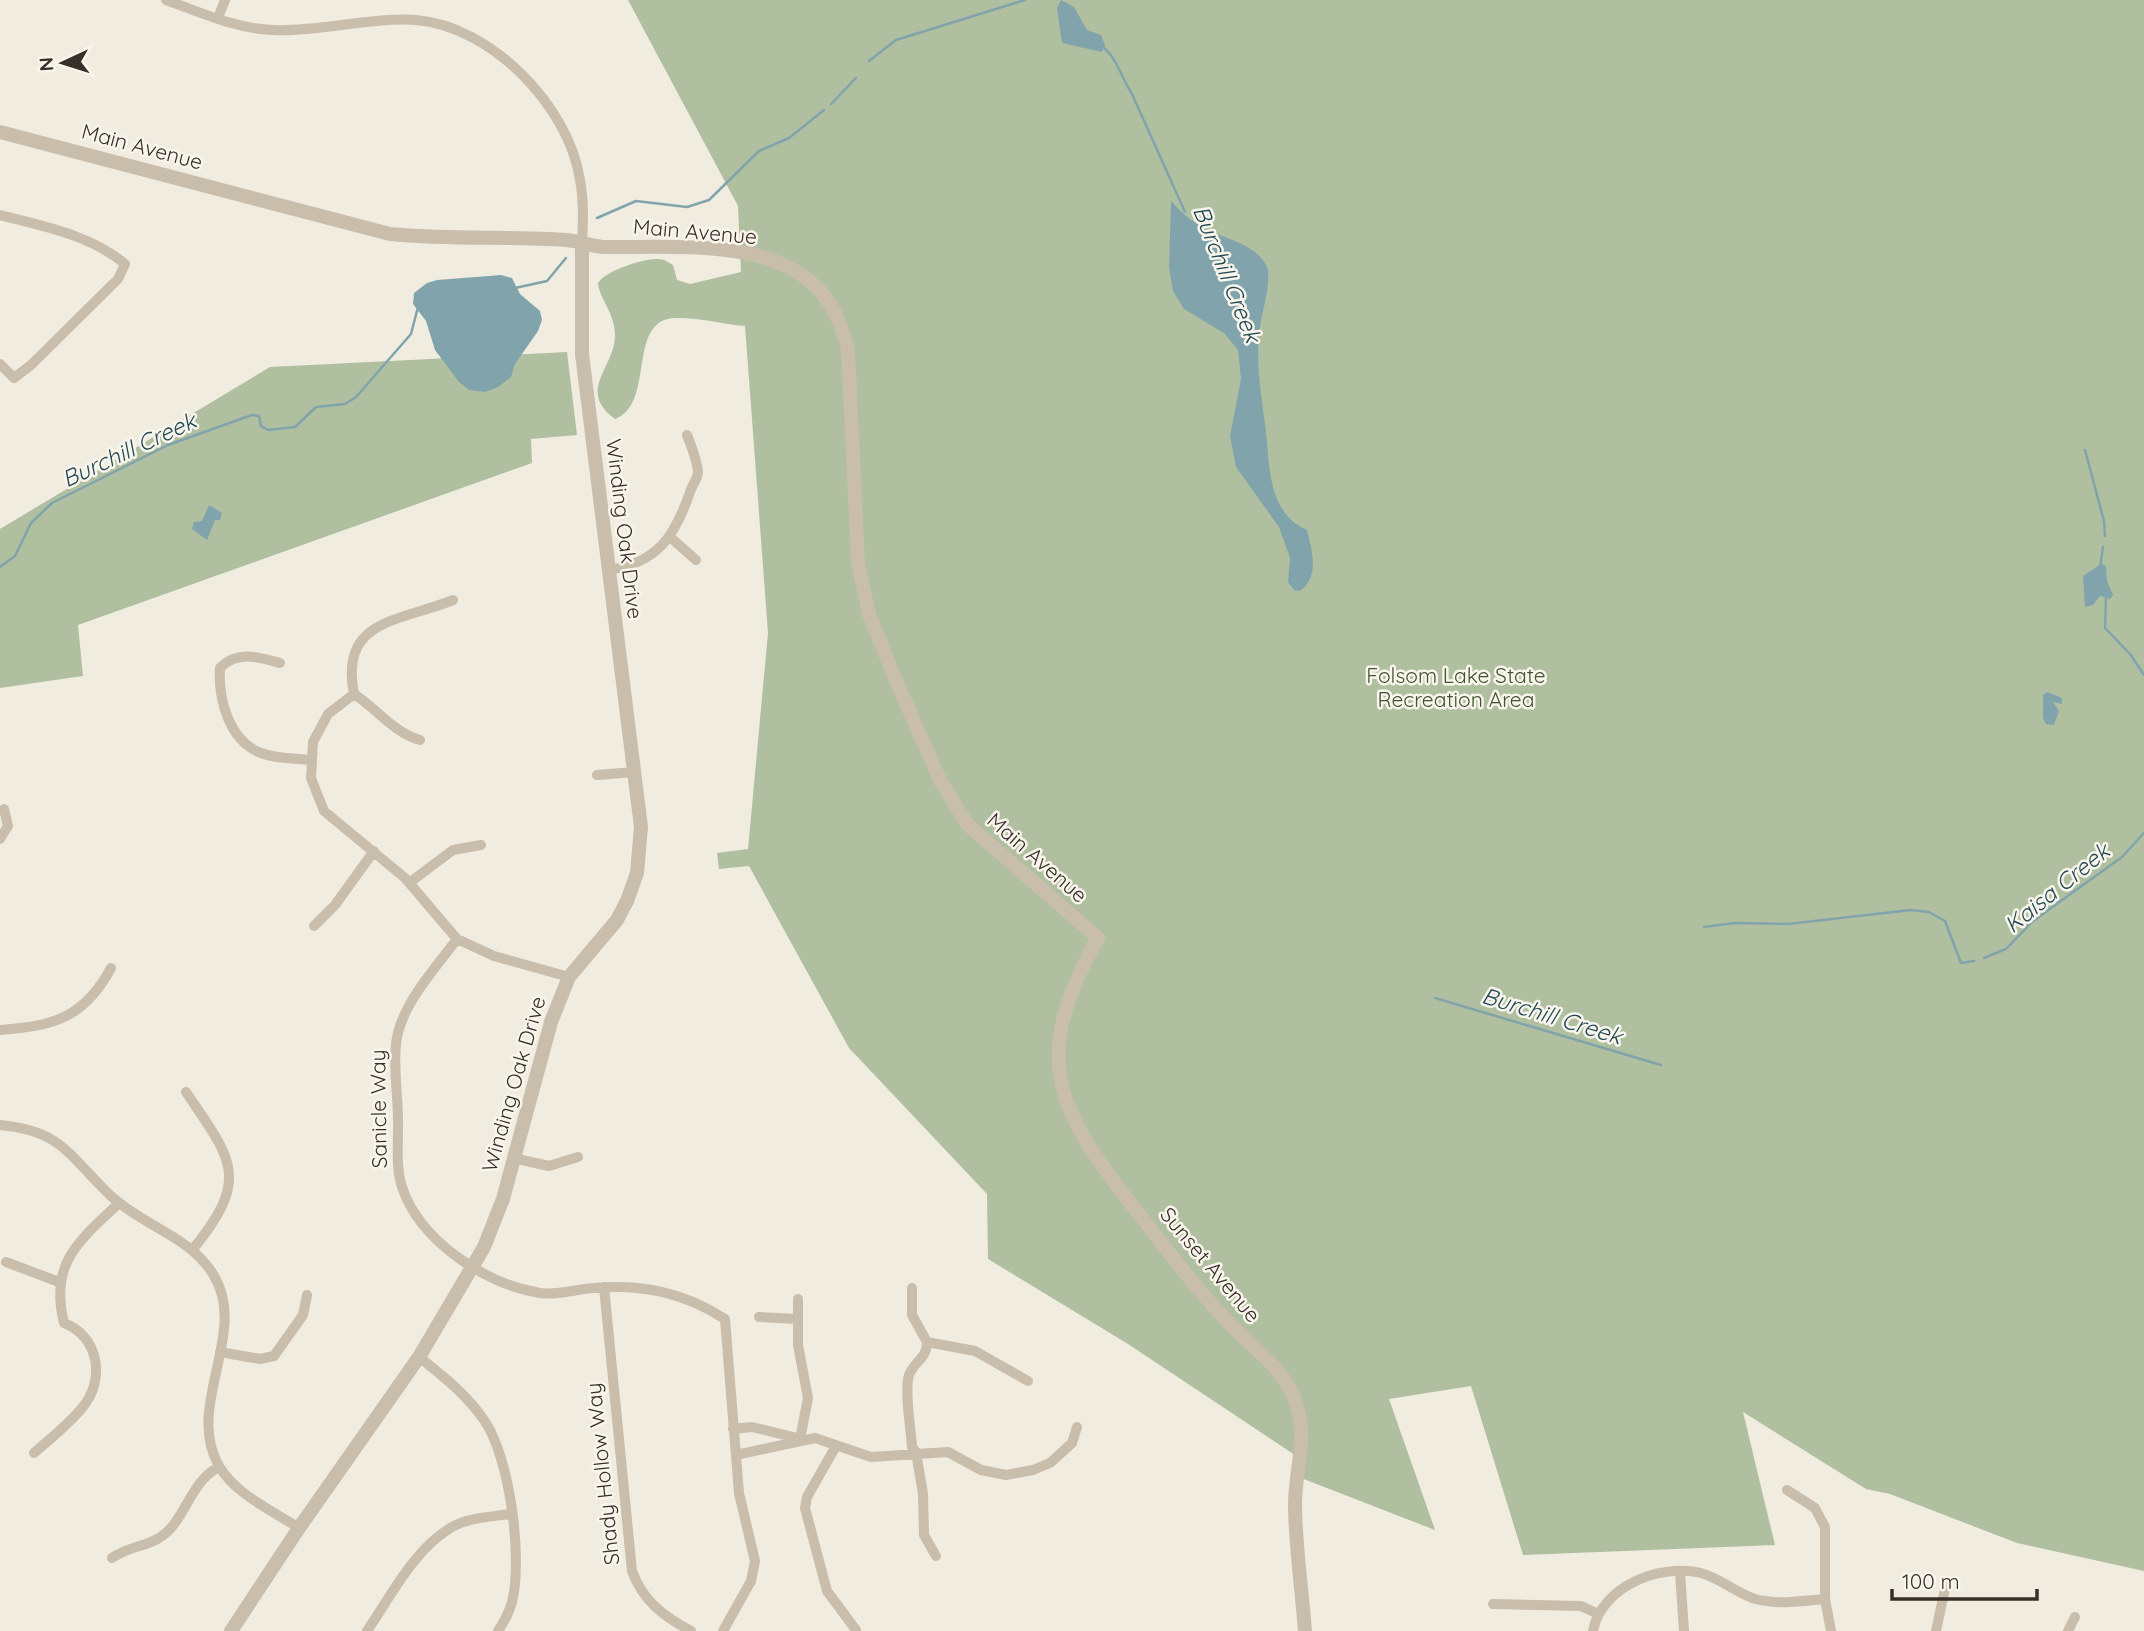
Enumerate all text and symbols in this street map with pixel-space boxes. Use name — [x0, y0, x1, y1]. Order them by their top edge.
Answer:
north arrow — [28, 28, 98, 98]
text: N — [34, 56, 58, 72]
street label: Main Avenue — [79, 117, 206, 175]
water label: Burchill Creek — [1187, 201, 1269, 348]
street label: Main Avenue — [632, 213, 758, 249]
water label: Burchill Creek — [57, 405, 202, 493]
street label: Winding Oak Drive — [601, 437, 649, 621]
park label: Folsom Lake State Recreation Area — [1366, 662, 1546, 712]
street label: Main Avenue — [982, 807, 1093, 908]
water label: Kaisa Creek — [1998, 835, 2117, 939]
water label: Burchill Creek — [1479, 980, 1627, 1051]
street label: Winding Oak Drive — [476, 993, 551, 1175]
street label: Sanicle Way — [364, 1049, 392, 1169]
street label: Sunset Avenue — [1155, 1202, 1266, 1327]
street label: Shady Hollow Way — [580, 1382, 625, 1566]
scale bar — [1892, 1558, 2037, 1602]
text: 100 m — [1902, 1568, 1960, 1594]

